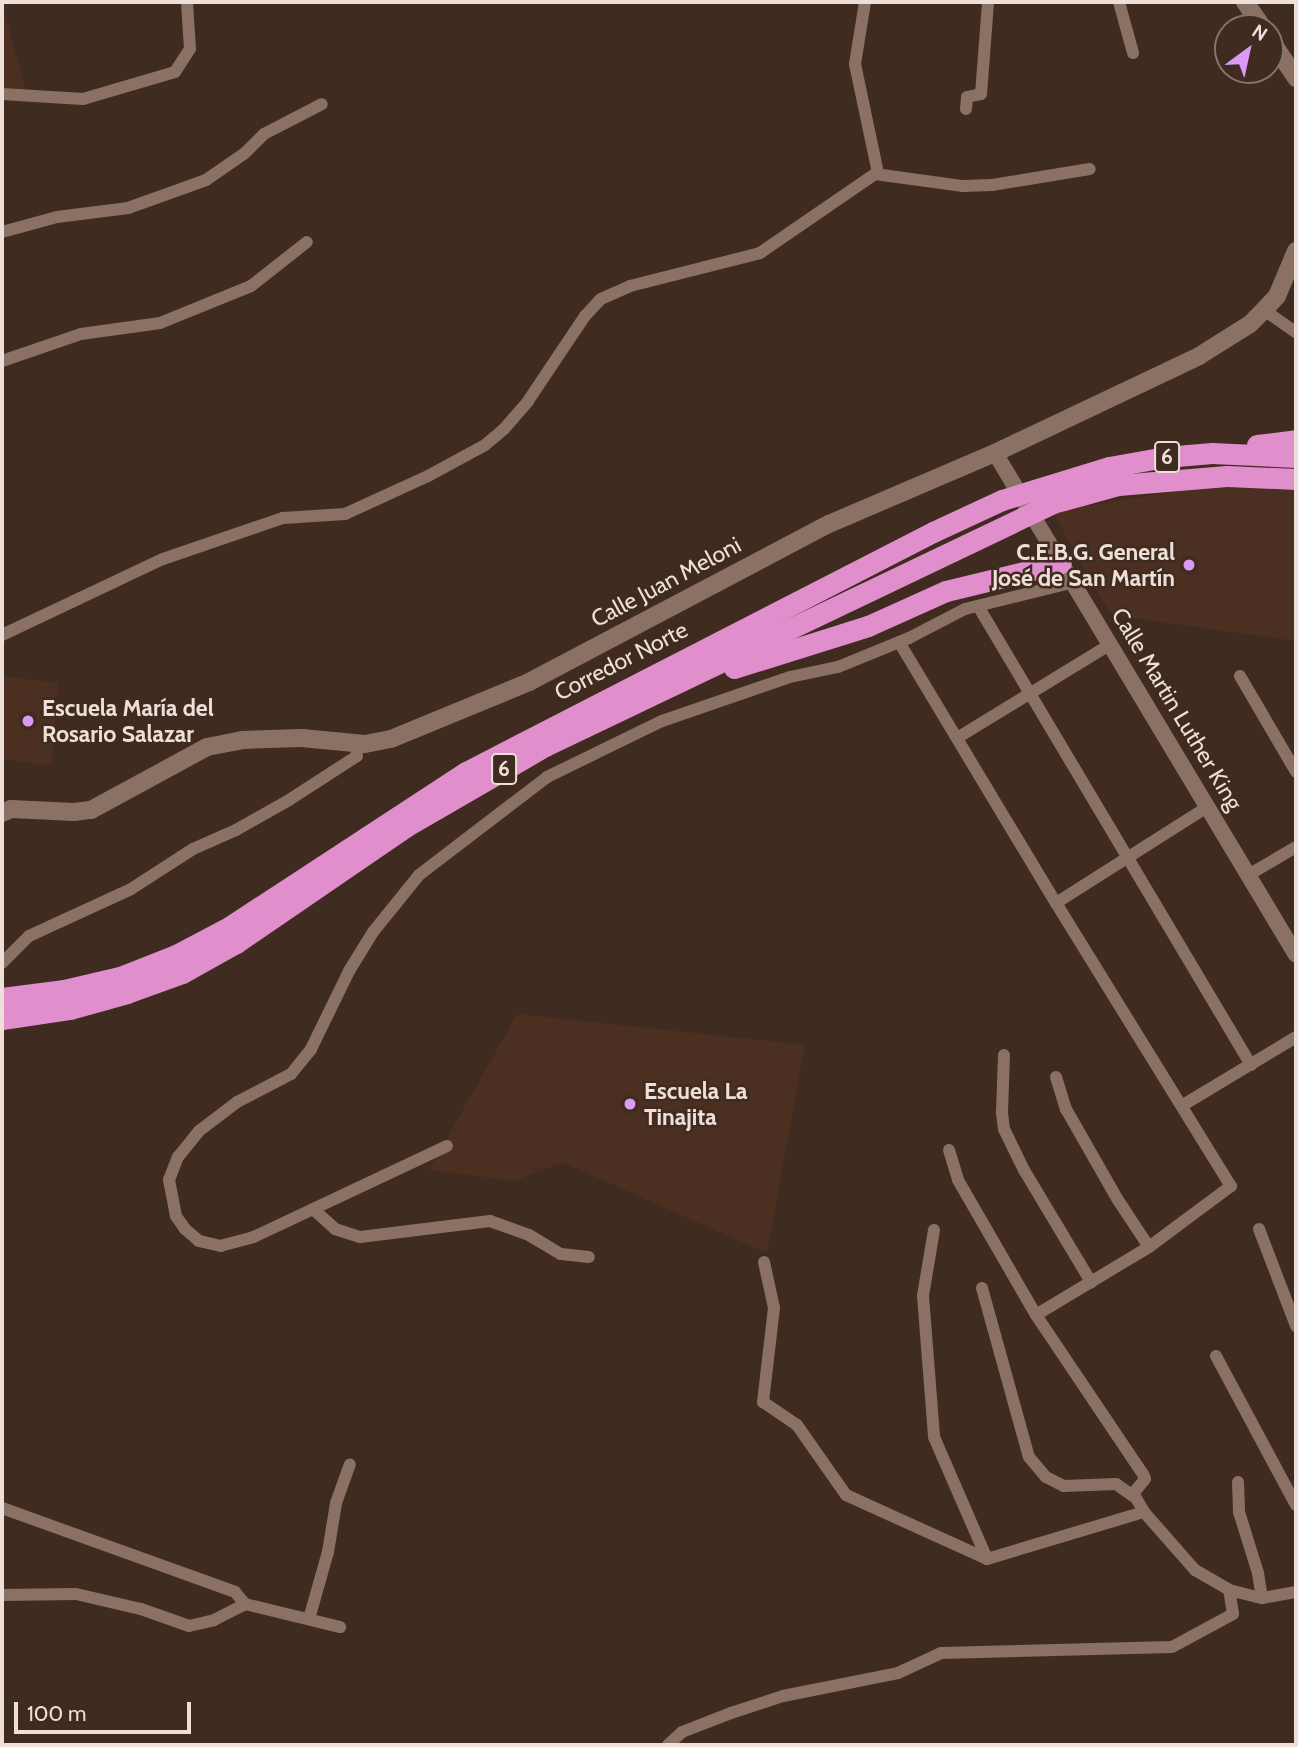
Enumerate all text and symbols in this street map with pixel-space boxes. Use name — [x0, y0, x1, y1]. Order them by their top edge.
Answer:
north arrow — [1214, 14, 1284, 84]
text: N — [1248, 19, 1272, 46]
road number: 6 — [1153, 440, 1181, 475]
street label: Calle Juan Meloni — [586, 531, 746, 633]
place label: C.E.B.G. General José de San Martín — [992, 538, 1175, 592]
marker: C.E.B.G. General José de San Martín — [1181, 557, 1197, 573]
street label: Calle Martin Luther King — [1106, 603, 1248, 815]
street label: Corredor Norte — [550, 616, 692, 706]
place label: Escuela María del Rosario Salazar — [42, 694, 214, 748]
marker: Escuela María del Rosario Salazar — [20, 713, 36, 729]
road number: 6 — [490, 752, 518, 786]
place label: Escuela La Tinajita — [644, 1077, 747, 1131]
marker: Escuela La Tinajita — [622, 1096, 638, 1112]
scale bar — [18, 1688, 194, 1732]
text: 100 m — [27, 1701, 86, 1726]

